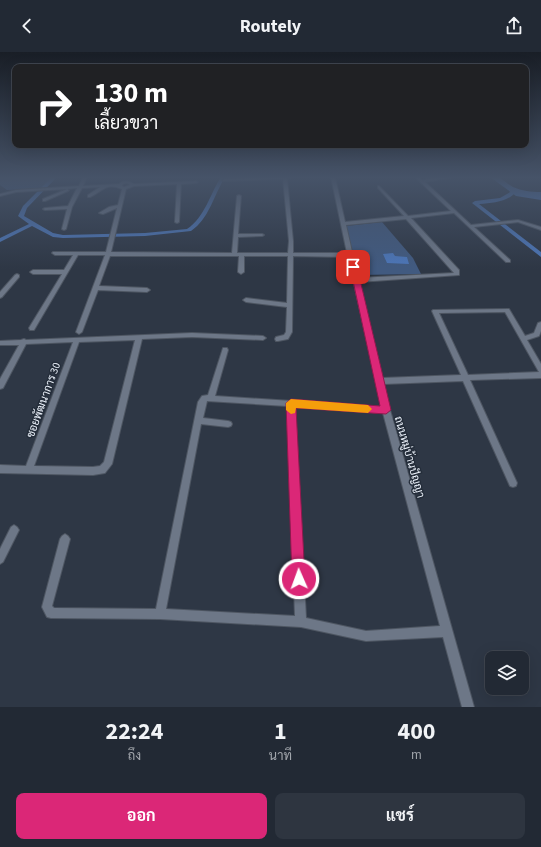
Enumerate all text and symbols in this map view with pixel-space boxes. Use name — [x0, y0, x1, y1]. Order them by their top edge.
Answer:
text: Routely — [240, 14, 301, 39]
icon: back — [16, 15, 38, 37]
icon: share — [503, 15, 525, 37]
text: 130 m — [94, 73, 168, 113]
icon: right — [28, 80, 80, 132]
text: เลี้ยวขวา — [94, 111, 158, 136]
pin — [336, 250, 370, 284]
icon: arrive — [342, 256, 364, 278]
street label: ซอยพัฒนาการ 30 — [23, 360, 64, 440]
street label: ถนนหมู่บ้านปัญญา — [391, 415, 428, 500]
position arrow — [278, 558, 320, 600]
map controls — [485, 651, 529, 695]
button: layers — [485, 651, 529, 695]
text: 22:24 — [105, 714, 163, 749]
text: 1 — [274, 714, 287, 749]
text: 400 — [397, 714, 436, 749]
text: m — [411, 746, 422, 764]
text: ถึง — [128, 747, 141, 765]
text: นาที — [269, 747, 292, 765]
button: ออก — [16, 793, 267, 839]
button: แชร์ — [275, 793, 525, 839]

